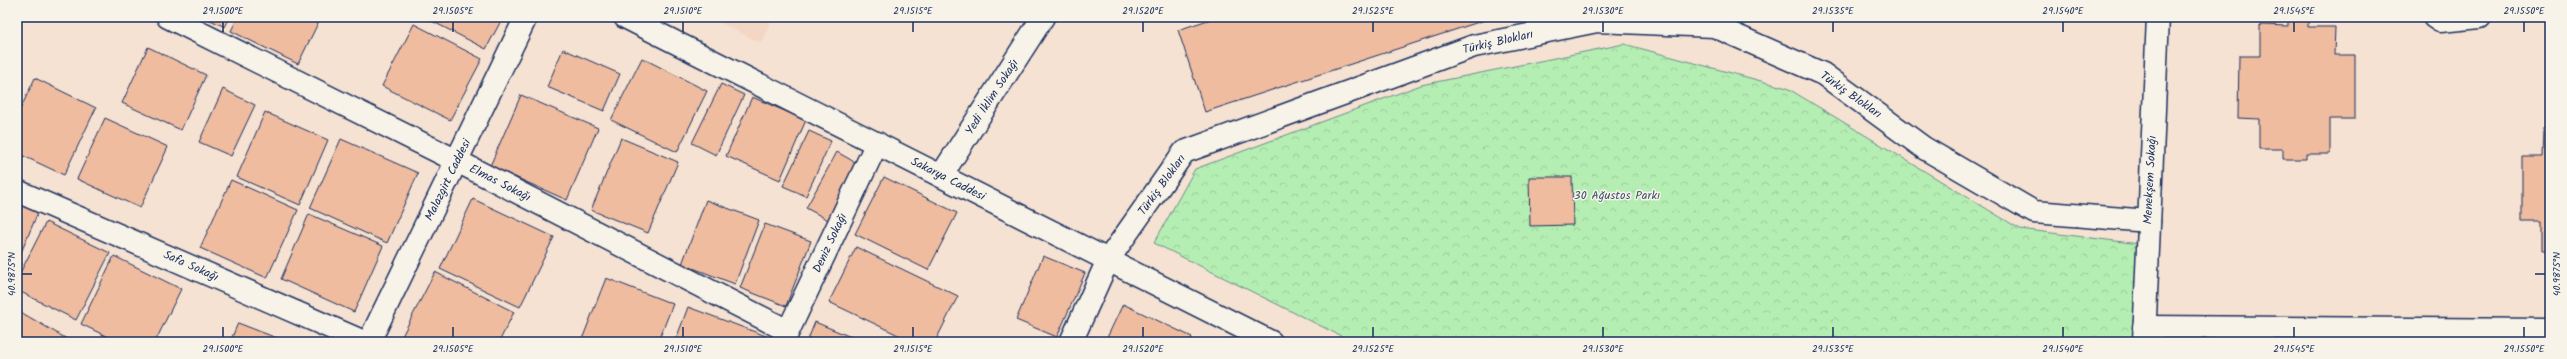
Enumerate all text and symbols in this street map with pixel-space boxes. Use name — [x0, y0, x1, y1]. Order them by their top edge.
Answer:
text: 29.1500°E — [203, 3, 245, 19]
text: 29.1505°E — [432, 3, 475, 19]
text: 29.1510°E — [664, 3, 704, 19]
text: 29.1515°E — [893, 3, 934, 19]
text: 29.1520°E — [1122, 3, 1165, 19]
text: 29.1525°E — [1352, 3, 1395, 19]
text: 29.1530°E — [1582, 3, 1625, 19]
text: 29.1535°E — [1812, 3, 1855, 19]
text: 29.1540°E — [2042, 3, 2085, 19]
text: 29.1545°E — [2273, 3, 2316, 19]
text: 29.1550°E — [2503, 3, 2546, 19]
street label: Türkiş Blokları — [1461, 25, 1535, 59]
street label: Yedi İklim Sokağı — [960, 55, 1024, 139]
street label: Türkiş Blokları — [1816, 67, 1886, 123]
street label: Malazgirt Caddesi — [420, 135, 477, 224]
street label: Menekşem Sokağı — [2138, 135, 2162, 225]
street label: Türkiş Blokları — [1133, 150, 1191, 220]
street label: Sakarya Caddesi — [907, 152, 990, 206]
street label: Elmas Sokağı — [466, 159, 534, 207]
park label: 30 Ağustos Parkı — [1574, 186, 1660, 205]
street label: Deniz Sokağı — [808, 210, 852, 276]
street label: Safa Sokağı — [160, 245, 222, 287]
text: 40.9875°N — [4, 252, 20, 296]
text: 40.9875°N — [2549, 252, 2565, 296]
text: 29.1500°E — [203, 341, 245, 357]
text: 29.1505°E — [432, 341, 475, 357]
text: 29.1510°E — [664, 341, 704, 357]
text: 29.1515°E — [893, 341, 934, 357]
text: 29.1520°E — [1122, 341, 1165, 357]
text: 29.1525°E — [1352, 341, 1395, 357]
text: 29.1530°E — [1582, 341, 1625, 357]
text: 29.1535°E — [1812, 341, 1855, 357]
text: 29.1540°E — [2042, 341, 2085, 357]
text: 29.1545°E — [2273, 341, 2316, 357]
text: 29.1550°E — [2503, 341, 2546, 357]

